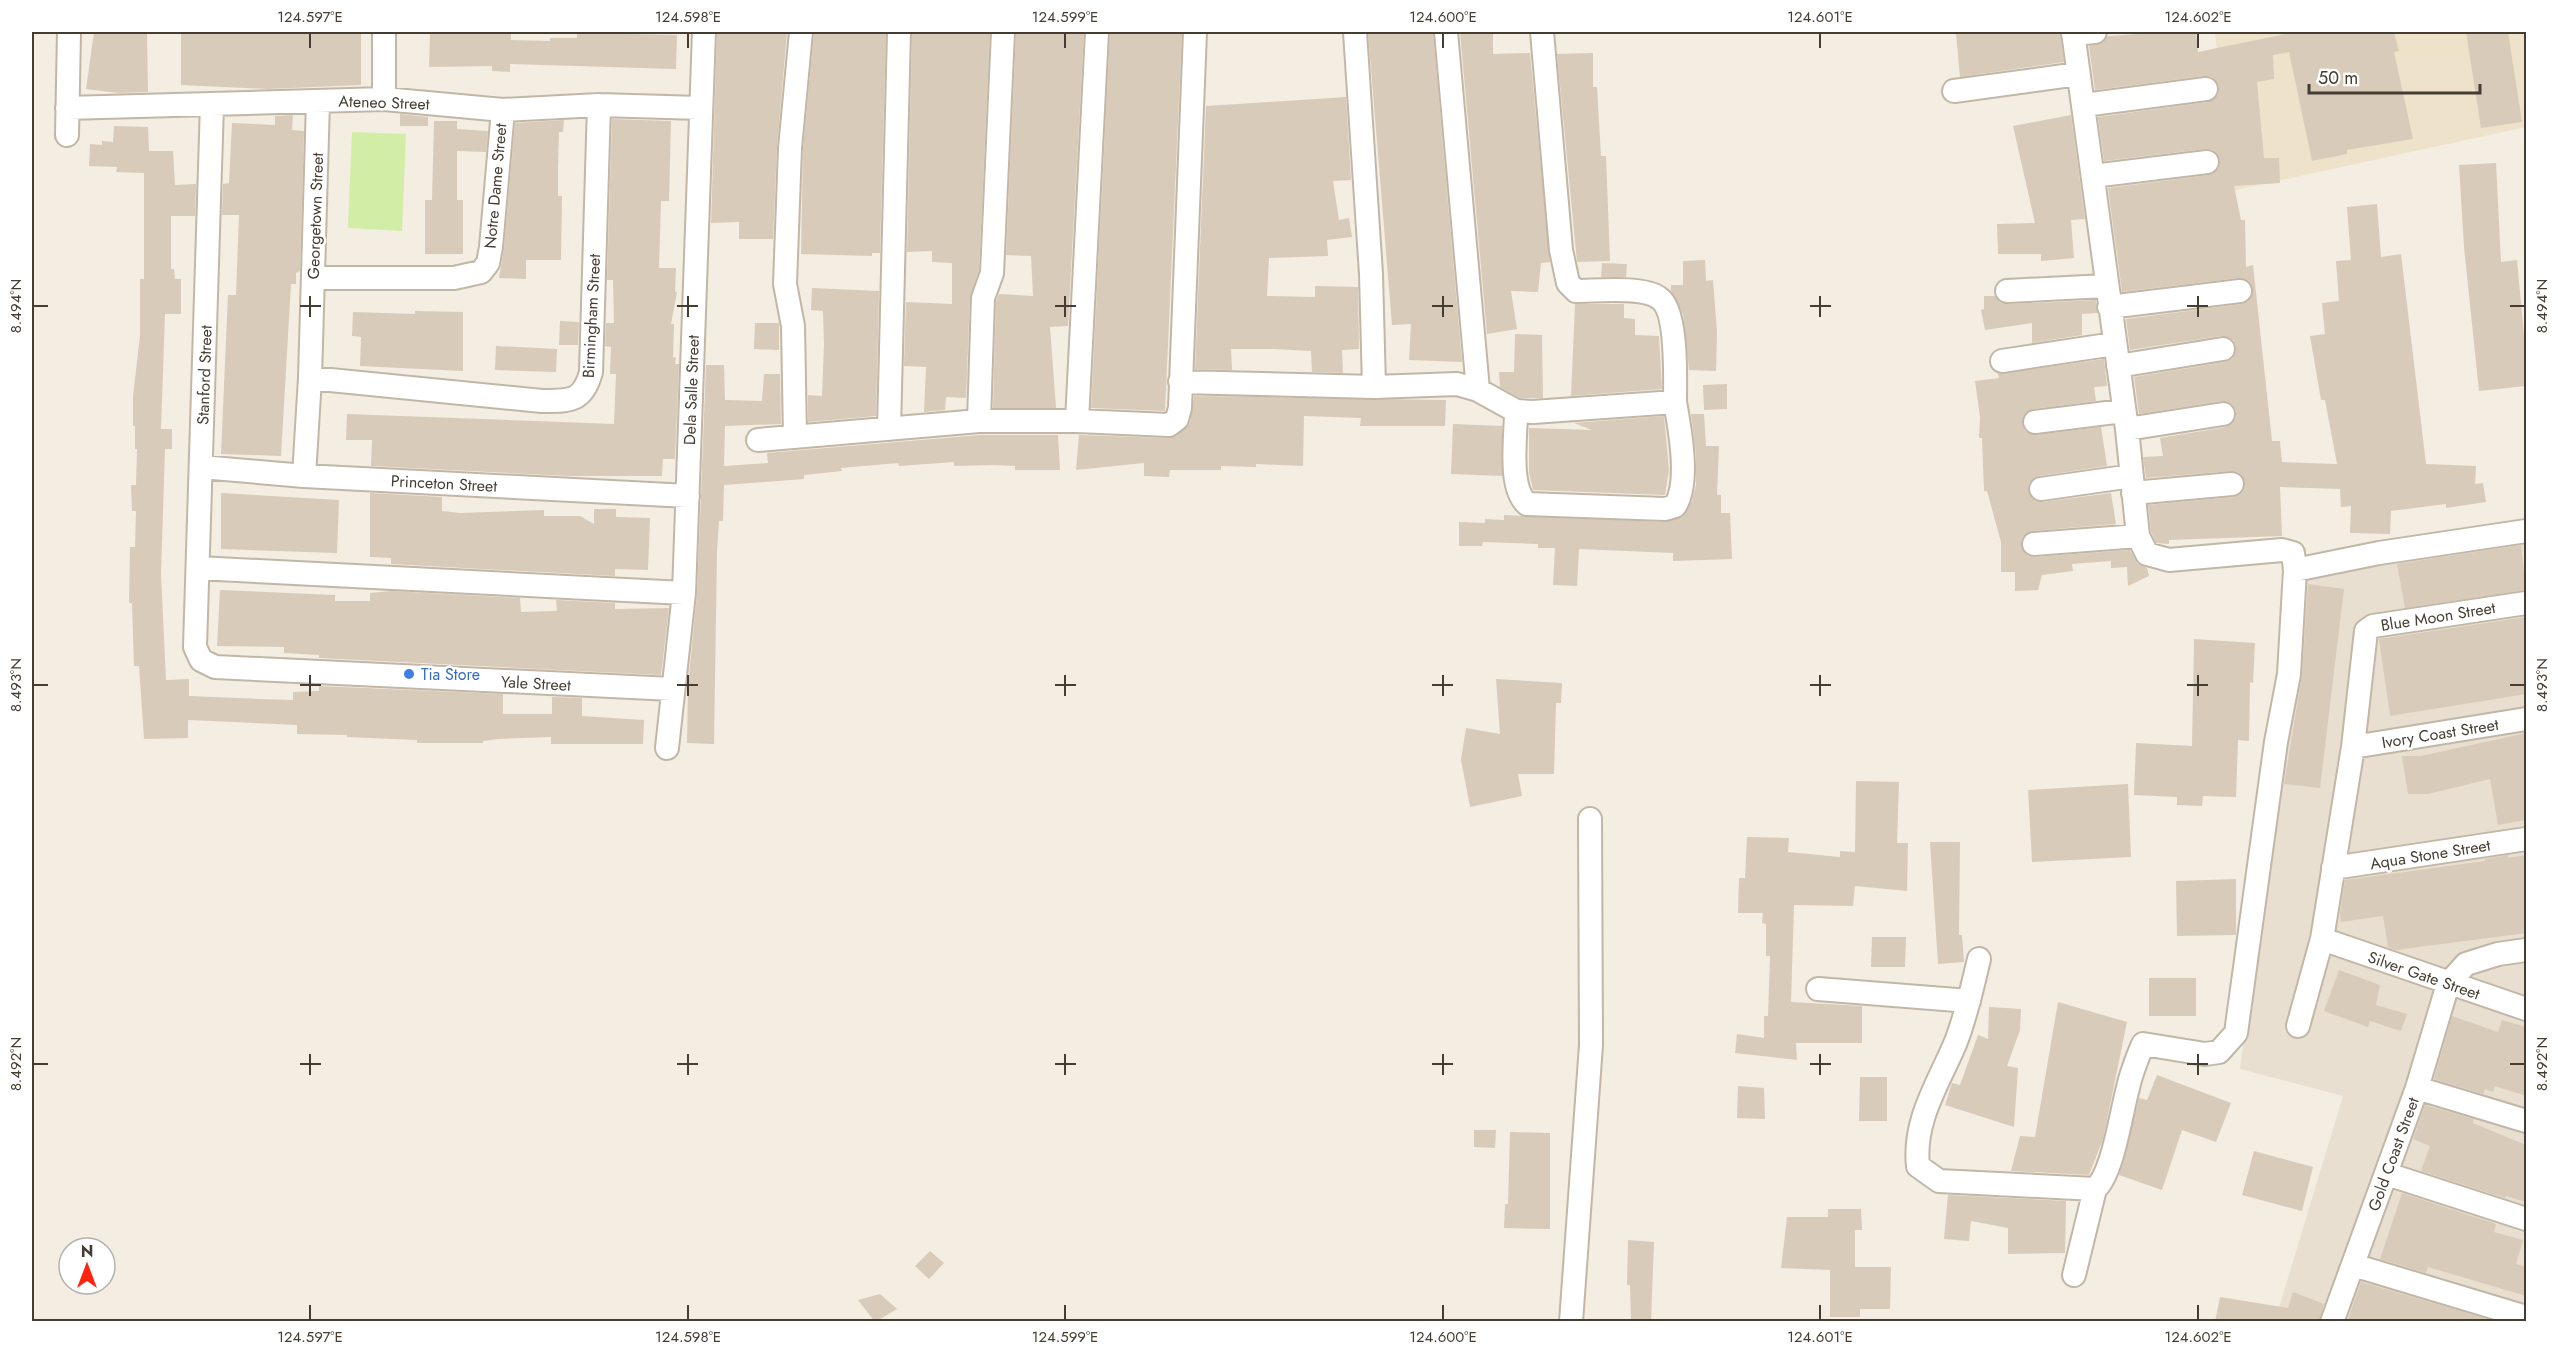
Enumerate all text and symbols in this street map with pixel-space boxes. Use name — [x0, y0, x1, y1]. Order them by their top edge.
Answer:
text: 124.597°E — [277, 6, 343, 28]
text: 124.598°E — [655, 6, 721, 28]
text: 124.599°E — [1032, 6, 1098, 28]
text: 124.600°E — [1409, 6, 1477, 28]
text: 124.601°E — [1787, 6, 1853, 28]
text: 124.602°E — [2164, 6, 2232, 28]
scale bar — [2309, 57, 2480, 95]
text: 50 m — [2318, 65, 2358, 91]
street label: Ateneo Street — [338, 89, 430, 116]
street label: Notre Dame Street — [479, 122, 512, 250]
street label: Georgetown Street — [302, 152, 329, 280]
street label: Birmingham Street — [577, 253, 606, 379]
text: 8.494°N — [5, 279, 27, 333]
text: 8.494°N — [2531, 279, 2553, 333]
street label: Stanford Street — [191, 325, 218, 425]
street label: Dela Salle Street — [678, 334, 705, 446]
street label: Princeton Street — [390, 469, 498, 498]
street label: Blue Moon Street — [2379, 596, 2497, 637]
text: 8.493°N — [5, 658, 27, 712]
text: 8.493°N — [2531, 658, 2553, 712]
place label: Tia Store — [421, 663, 480, 686]
marker: Tia Store — [402, 667, 416, 681]
street label: Yale Street — [500, 670, 572, 697]
street label: Ivory Coast Street — [2380, 713, 2500, 754]
street label: Aqua Stone Street — [2368, 834, 2492, 875]
street label: Silver Gate Street — [2365, 946, 2483, 1005]
text: 8.492°N — [5, 1037, 27, 1091]
text: 8.492°N — [2531, 1037, 2553, 1091]
street label: Gold Coast Street — [2362, 1094, 2425, 1214]
north arrow — [57, 1236, 117, 1296]
text: N — [81, 1240, 93, 1263]
text: 124.597°E — [277, 1326, 343, 1348]
text: 124.598°E — [655, 1326, 721, 1348]
text: 124.599°E — [1032, 1326, 1098, 1348]
text: 124.600°E — [1409, 1326, 1477, 1348]
text: 124.601°E — [1787, 1326, 1853, 1348]
text: 124.602°E — [2164, 1326, 2232, 1348]

